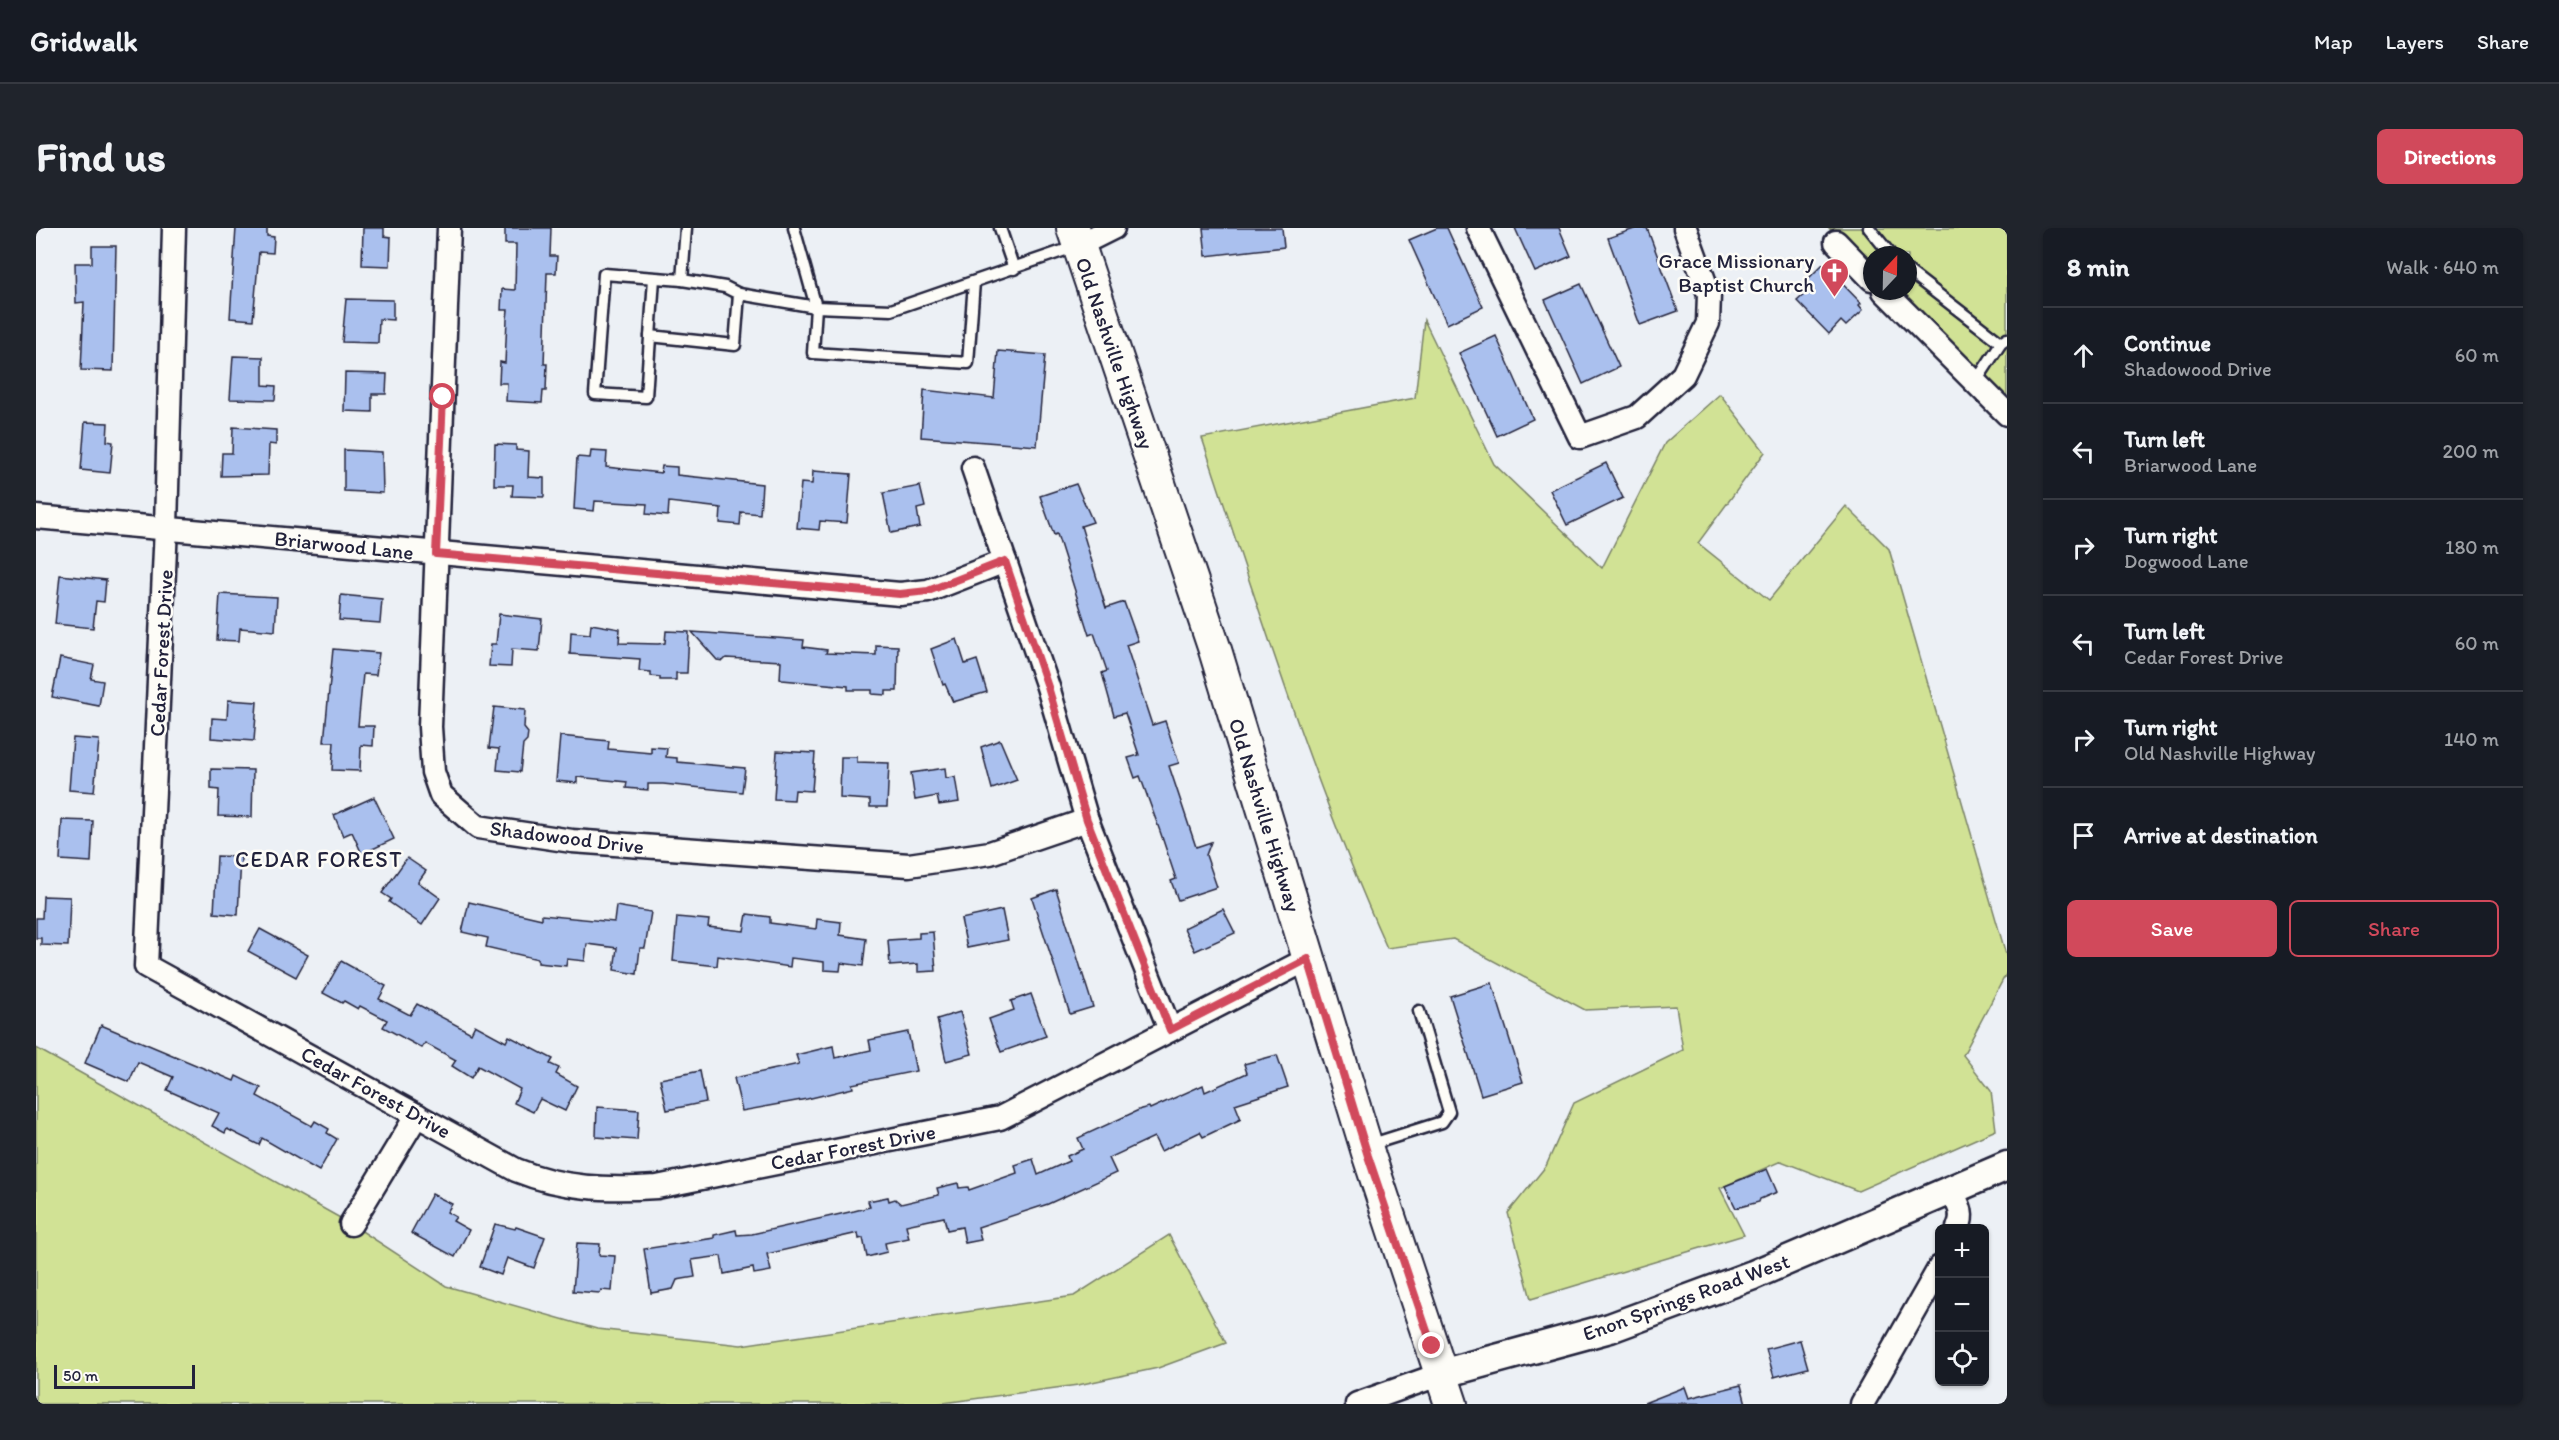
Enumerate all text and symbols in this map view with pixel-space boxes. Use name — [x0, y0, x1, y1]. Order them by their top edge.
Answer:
text: Gridwalk — [30, 24, 138, 58]
text: Map — [2314, 29, 2353, 54]
text: Layers — [2386, 29, 2444, 54]
text: Share — [2477, 29, 2529, 54]
button: Directions — [2377, 129, 2523, 184]
text: Find us — [36, 131, 166, 182]
north arrow — [1863, 246, 1917, 300]
place label: Grace Missionary Baptist Church — [1659, 248, 1814, 297]
text: 8 min — [2067, 251, 2129, 283]
street label: Old Nashville Highway — [1070, 254, 1160, 452]
text: Walk · 640 m — [2386, 255, 2499, 279]
church icon: Grace Missionary Baptist Church — [1819, 256, 1851, 298]
text: Continue — [2124, 330, 2211, 357]
icon: ahead — [2067, 339, 2100, 372]
text: 60 m — [2455, 343, 2499, 367]
text: Shadowood Drive — [2124, 357, 2272, 381]
route start — [429, 383, 455, 409]
text: Turn left — [2124, 426, 2205, 453]
icon: left — [2067, 435, 2100, 468]
text: 200 m — [2443, 439, 2499, 463]
text: Briarwood Lane — [2124, 453, 2257, 477]
text: Turn right — [2124, 522, 2218, 549]
street label: Briarwood Lane — [273, 525, 415, 565]
icon: right — [2067, 531, 2100, 564]
text: 180 m — [2445, 535, 2499, 559]
text: Dogwood Lane — [2124, 549, 2248, 573]
street label: Cedar Forest Drive — [144, 569, 178, 737]
text: Turn left — [2124, 618, 2205, 645]
icon: left — [2067, 627, 2100, 660]
text: 60 m — [2455, 631, 2499, 655]
text: Cedar Forest Drive — [2124, 645, 2283, 669]
text: Turn right — [2124, 714, 2218, 741]
street label: Old Nashville Highway — [1224, 715, 1306, 915]
icon: right — [2067, 723, 2100, 756]
text: 140 m — [2444, 727, 2499, 751]
text: Old Nashville Highway — [2124, 741, 2315, 765]
street label: Shadowood Drive — [489, 815, 645, 859]
icon: arrive — [2067, 819, 2100, 852]
text: Arrive at destination — [2124, 822, 2318, 849]
district label: CEDAR FOREST — [235, 846, 403, 873]
button: Save — [2067, 900, 2277, 957]
button: Share — [2289, 900, 2499, 957]
street label: Cedar Forest Drive — [297, 1040, 455, 1144]
street label: Cedar Forest Drive — [768, 1119, 938, 1175]
map controls — [1935, 1224, 1989, 1386]
button: + — [1935, 1224, 1989, 1278]
street label: Enon Springs Road West — [1579, 1248, 1793, 1346]
button: − — [1935, 1278, 1989, 1332]
route end — [1418, 1332, 1444, 1358]
button: locate — [1935, 1332, 1989, 1386]
scale bar — [54, 1362, 195, 1390]
text: 50 m — [63, 1366, 98, 1385]

